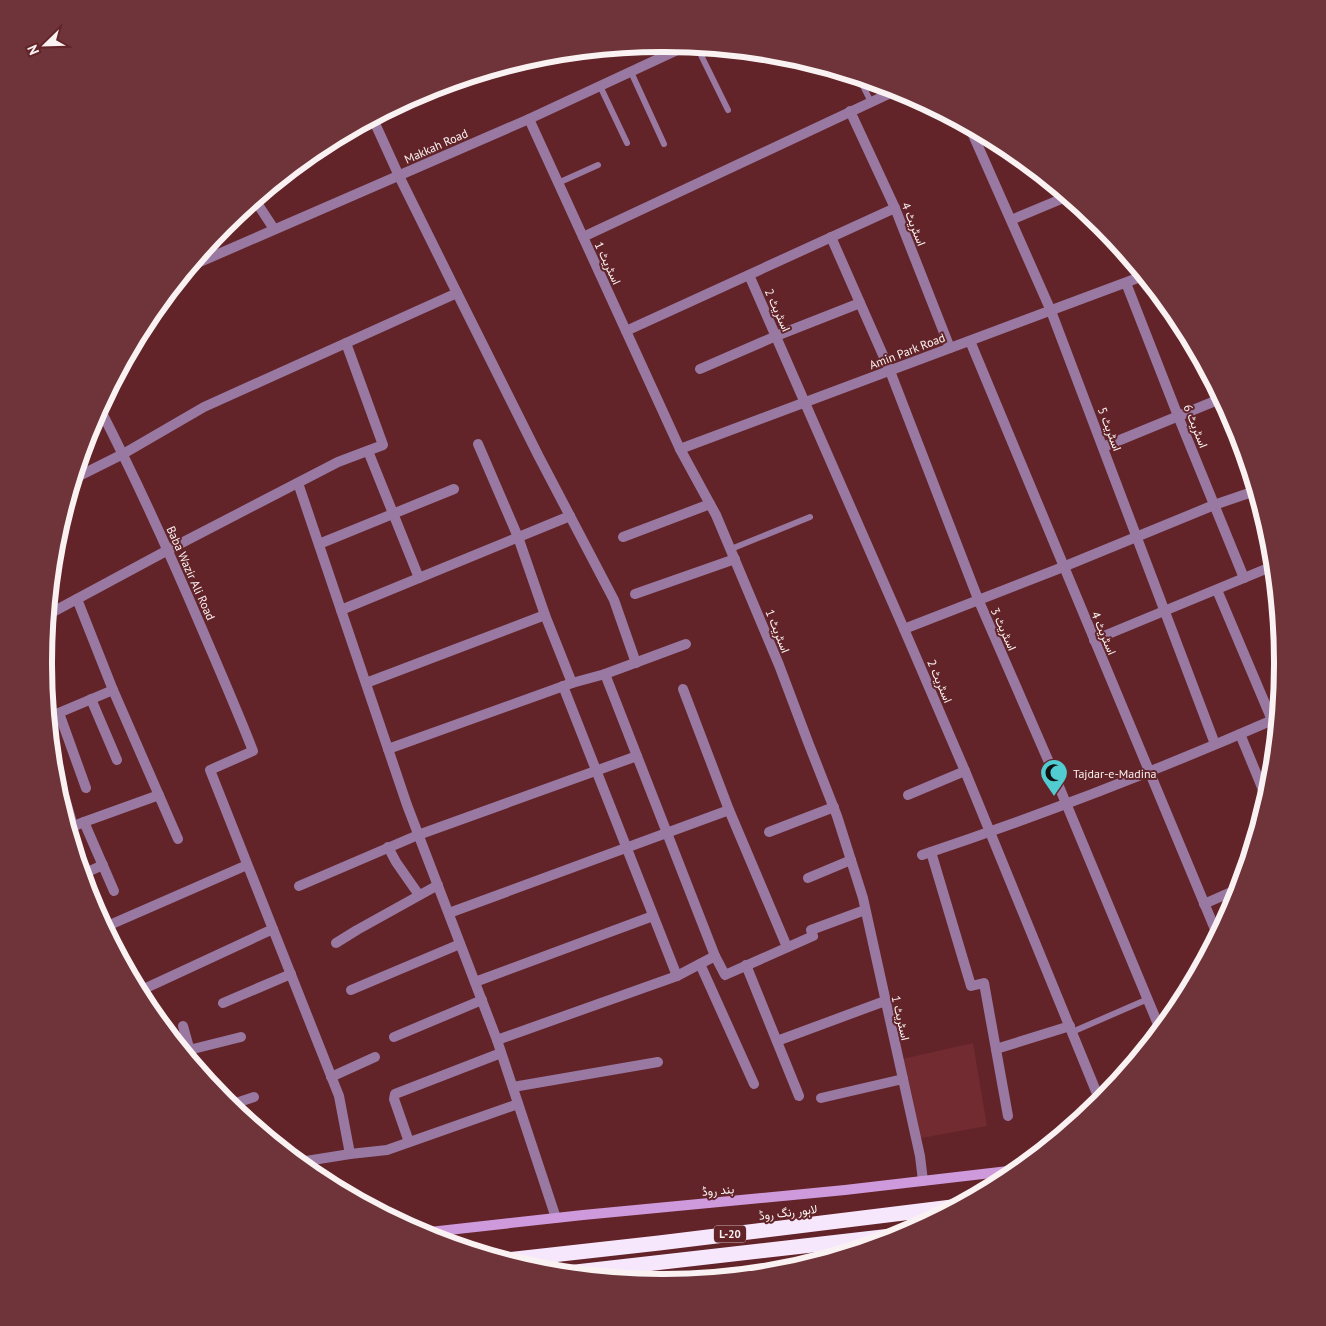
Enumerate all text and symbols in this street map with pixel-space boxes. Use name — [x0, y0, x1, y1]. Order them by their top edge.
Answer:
north arrow — [20, 20, 70, 70]
text: N — [23, 42, 43, 58]
street label: Makkah Road — [402, 125, 470, 167]
street label: اسٹریٹ 4 — [898, 200, 929, 248]
street label: اسٹریٹ 1 — [591, 239, 624, 287]
street label: اسٹریٹ 2 — [761, 286, 794, 334]
street label: Amin Park Road — [867, 330, 947, 372]
street label: اسٹریٹ 6 — [1180, 402, 1211, 450]
street label: اسٹریٹ 5 — [1094, 405, 1125, 453]
street label: Baba Wazir Ali Road — [163, 524, 219, 622]
street label: اسٹریٹ 3 — [987, 605, 1020, 653]
street label: اسٹریٹ 1 — [762, 607, 793, 655]
street label: اسٹریٹ 4 — [1087, 609, 1120, 657]
street label: اسٹریٹ 2 — [923, 657, 956, 705]
mosque icon: Tajdar-e-Madina — [1039, 758, 1069, 797]
place label: Tajdar-e-Madina — [1073, 766, 1156, 781]
street label: اسٹریٹ 1 — [888, 994, 913, 1042]
street label: بند روڈ — [701, 1181, 735, 1200]
street label: لاہور رنگ روڈ — [758, 1201, 818, 1224]
road number: L-20 — [714, 1226, 746, 1242]

